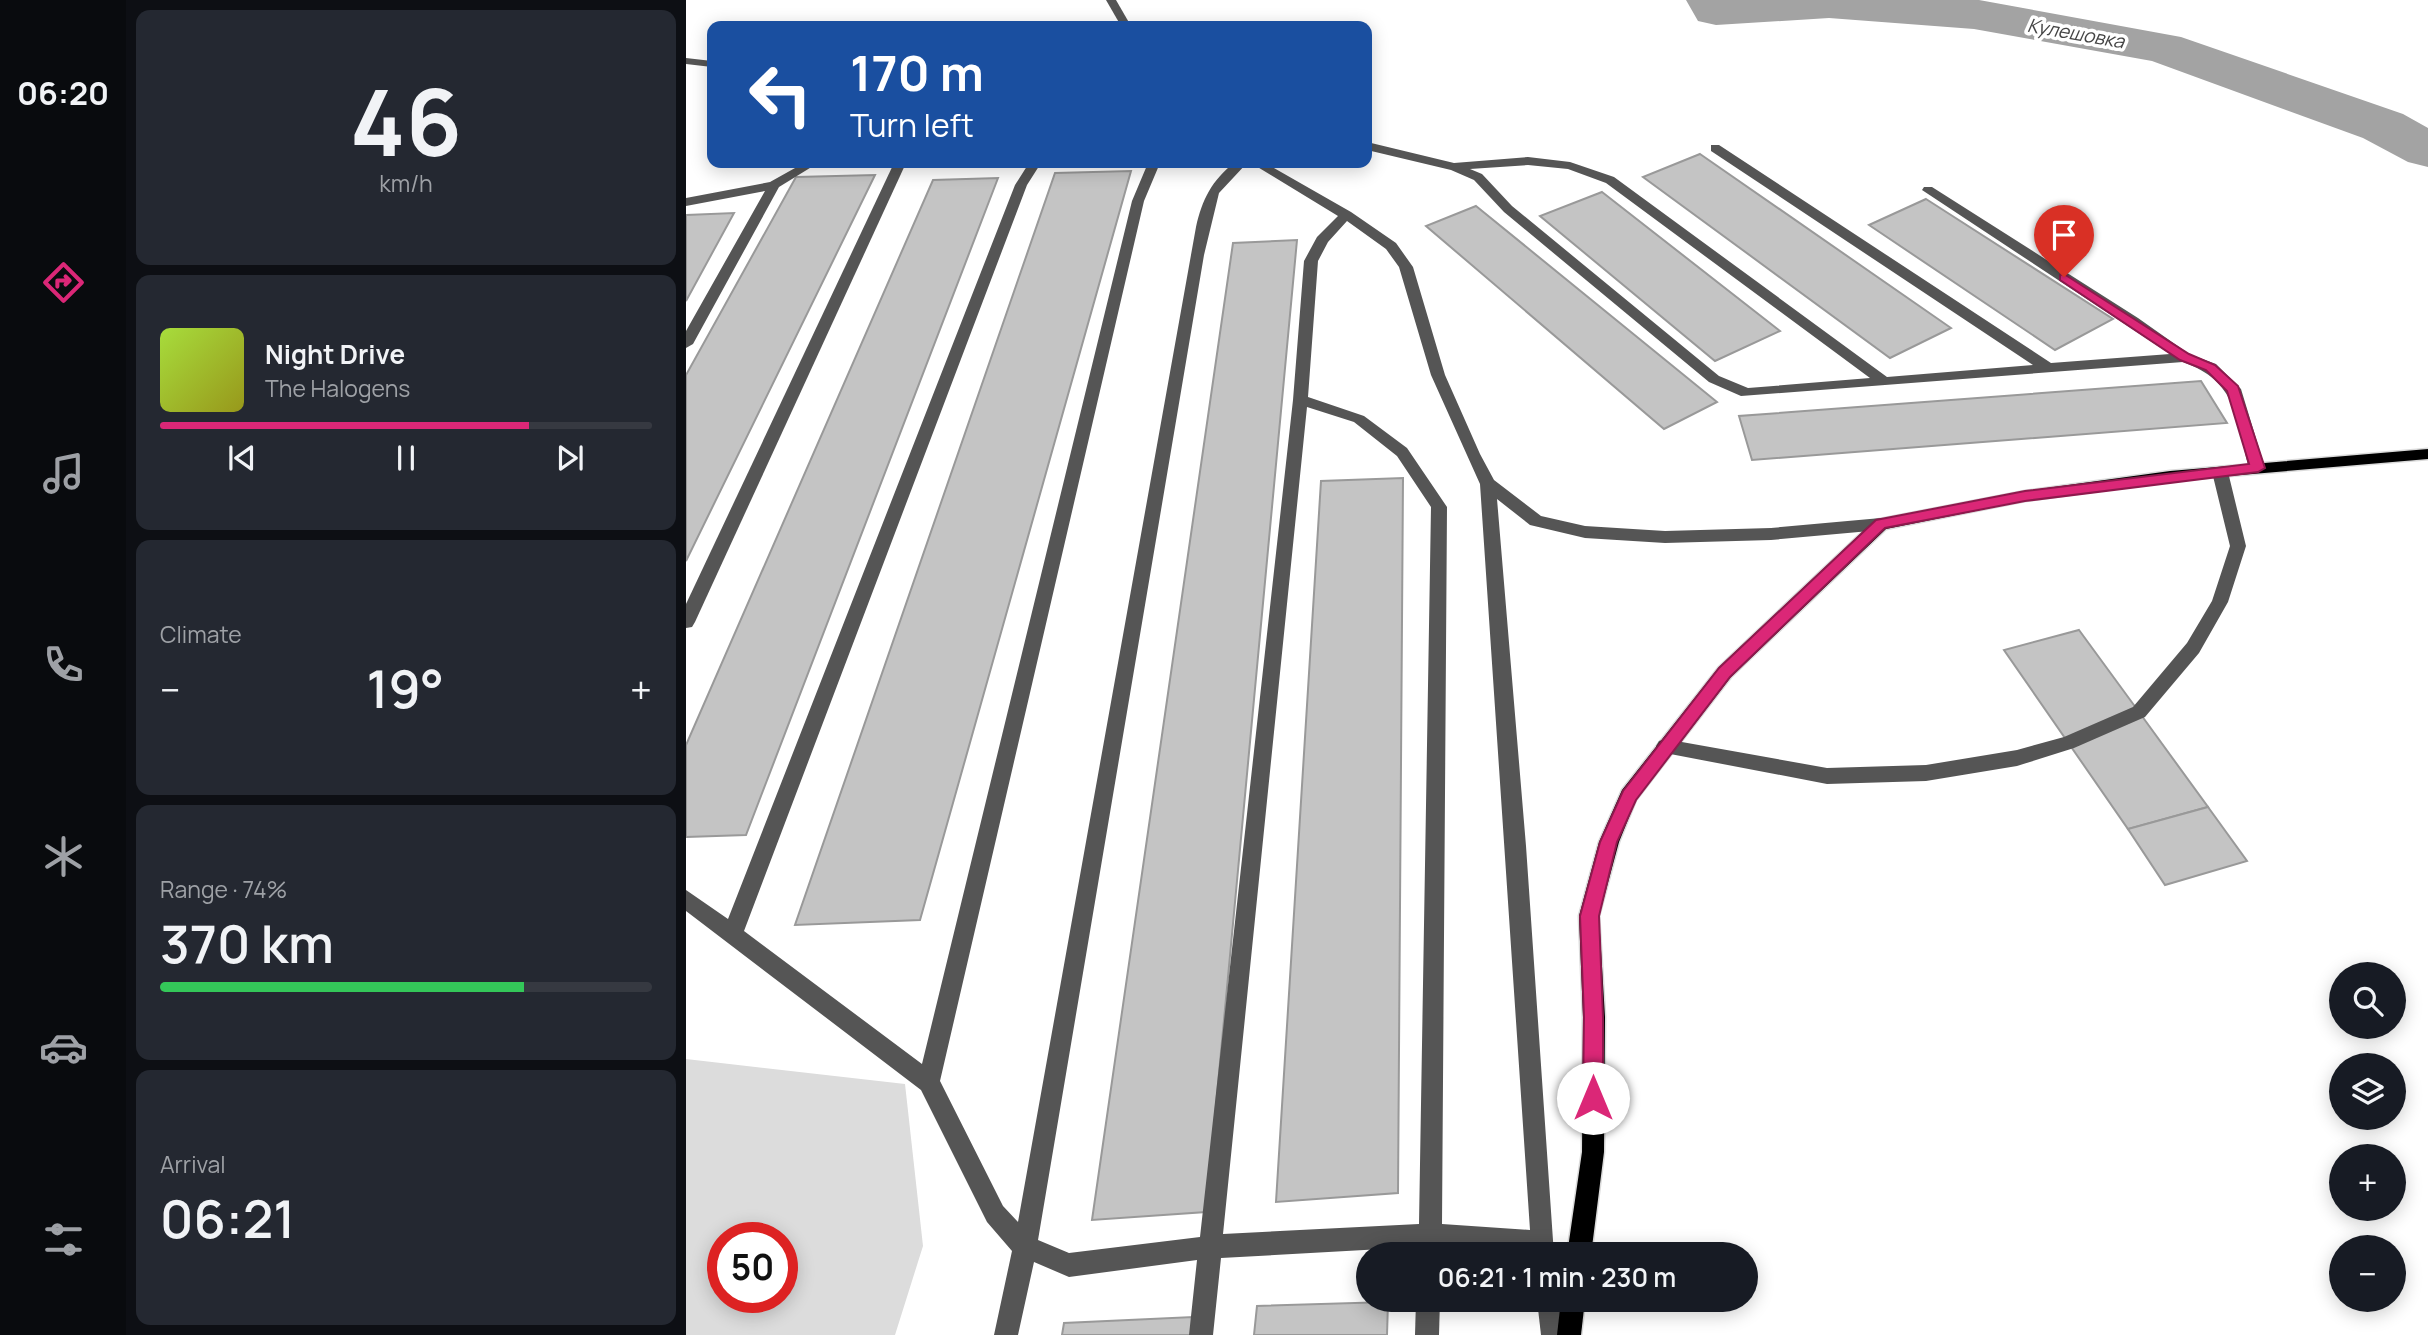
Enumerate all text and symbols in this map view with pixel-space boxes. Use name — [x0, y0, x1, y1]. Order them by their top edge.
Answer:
water label: Кулешовка — [2026, 12, 2128, 55]
text: 170 m — [850, 39, 984, 106]
icon: left — [735, 49, 826, 140]
text: 46 — [350, 59, 462, 183]
text: 06:20 — [17, 71, 109, 115]
text: Turn left — [850, 103, 974, 147]
text: km/h — [379, 167, 433, 199]
pin — [2034, 205, 2094, 277]
icon: arrive — [2045, 216, 2083, 254]
icon: directions — [39, 258, 88, 307]
text: Night Drive — [265, 336, 405, 372]
text: The Halogens — [265, 372, 410, 404]
icon: previous — [223, 439, 261, 477]
icon: pause — [387, 439, 425, 477]
icon: next — [551, 439, 589, 477]
icon: music — [39, 449, 88, 498]
text: Climate — [160, 618, 242, 650]
icon: phone — [39, 640, 88, 689]
text: 19° — [366, 653, 444, 724]
text: − — [160, 663, 181, 715]
text: + — [630, 663, 652, 715]
icon: climate — [39, 832, 88, 881]
text: Range · 74% — [160, 873, 287, 905]
text: 370 km — [160, 908, 334, 979]
map controls — [2329, 962, 2406, 1312]
button: search — [2329, 962, 2406, 1039]
icon: car — [39, 1023, 88, 1072]
button: layers — [2329, 1053, 2406, 1130]
position arrow — [1556, 1061, 1630, 1135]
button: + — [2329, 1144, 2406, 1221]
text: Arrival — [160, 1148, 226, 1180]
text: 06:21 — [160, 1183, 295, 1254]
icon: filters — [39, 1215, 88, 1264]
speed limit sign: 50 — [707, 1222, 798, 1313]
button: − — [2329, 1235, 2406, 1312]
text: 06:21 · 1 min · 230 m — [1438, 1259, 1676, 1295]

